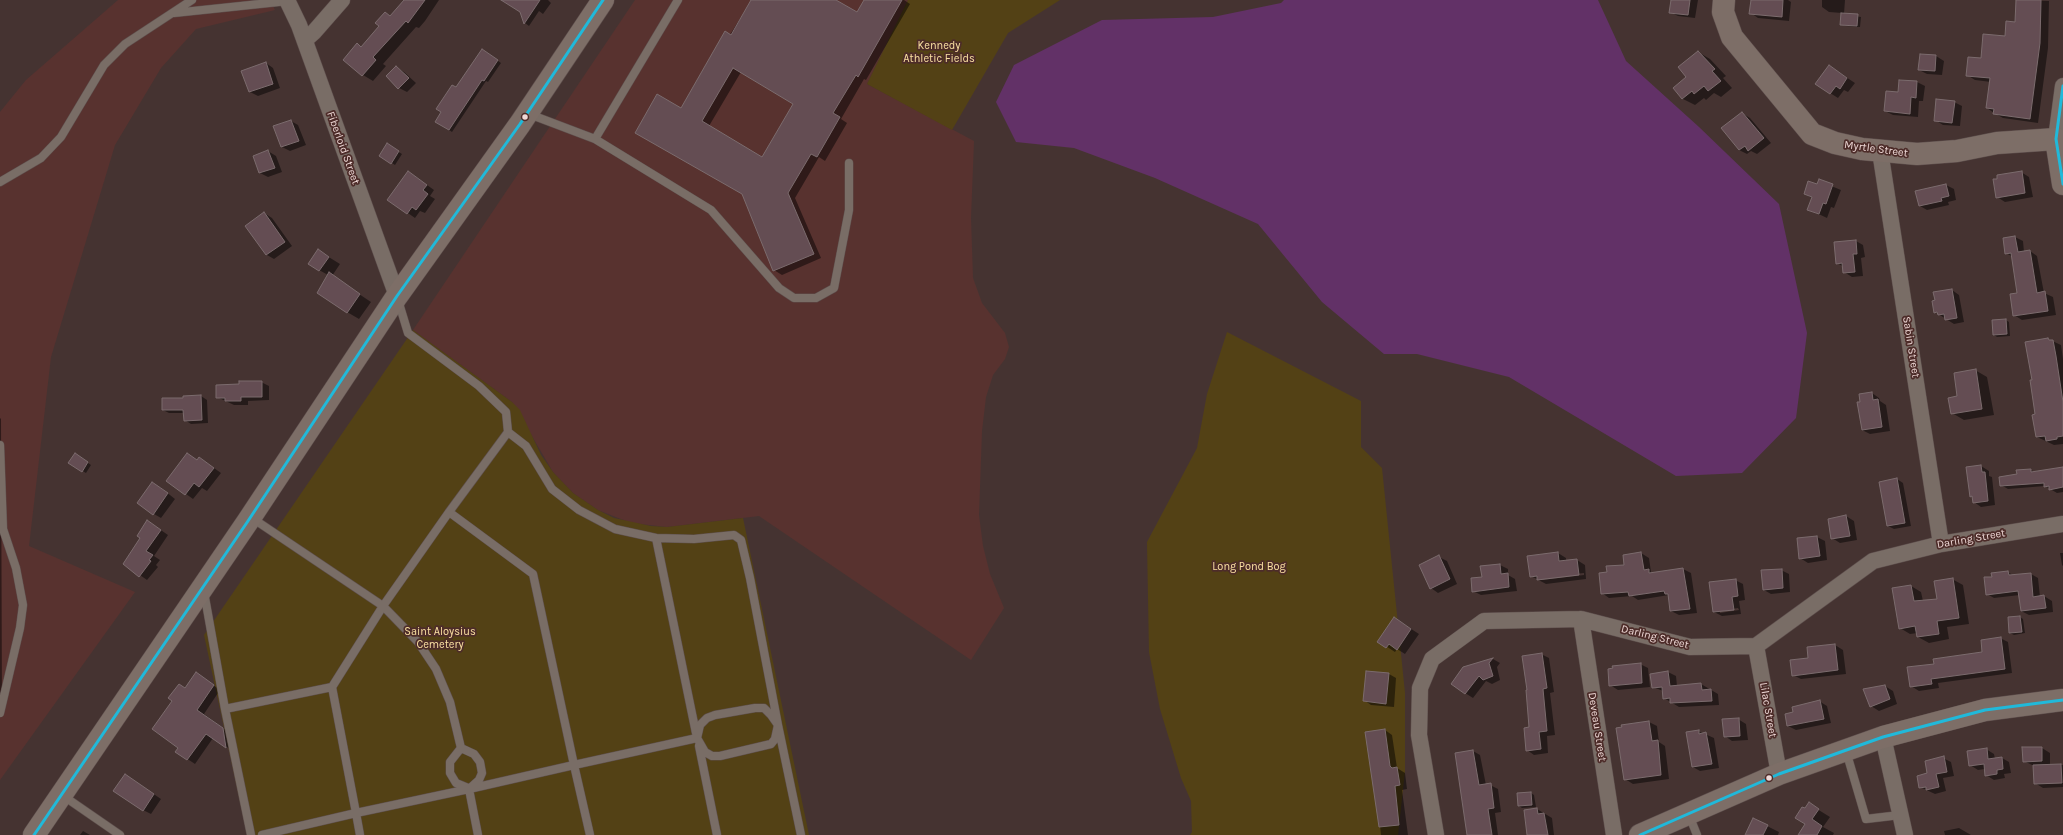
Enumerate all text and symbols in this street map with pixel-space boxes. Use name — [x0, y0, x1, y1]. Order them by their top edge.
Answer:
park label: Kennedy Athletic Fields — [903, 39, 975, 65]
street label: Fiberloid Street — [324, 110, 362, 186]
unlabelled marker — [520, 112, 530, 122]
street label: Myrtle Street — [1843, 138, 1909, 160]
street label: Sabin Street — [1900, 315, 1922, 379]
street label: Darling Street — [1936, 526, 2006, 552]
park label: Long Pond Bog — [1212, 560, 1286, 574]
street label: Darling Street — [1620, 622, 1690, 652]
park label: Saint Aloysius Cemetery — [404, 625, 476, 651]
street label: Lilac Street — [1757, 681, 1779, 739]
street label: Deveau Street — [1585, 692, 1609, 762]
unlabelled marker — [1764, 773, 1774, 783]

